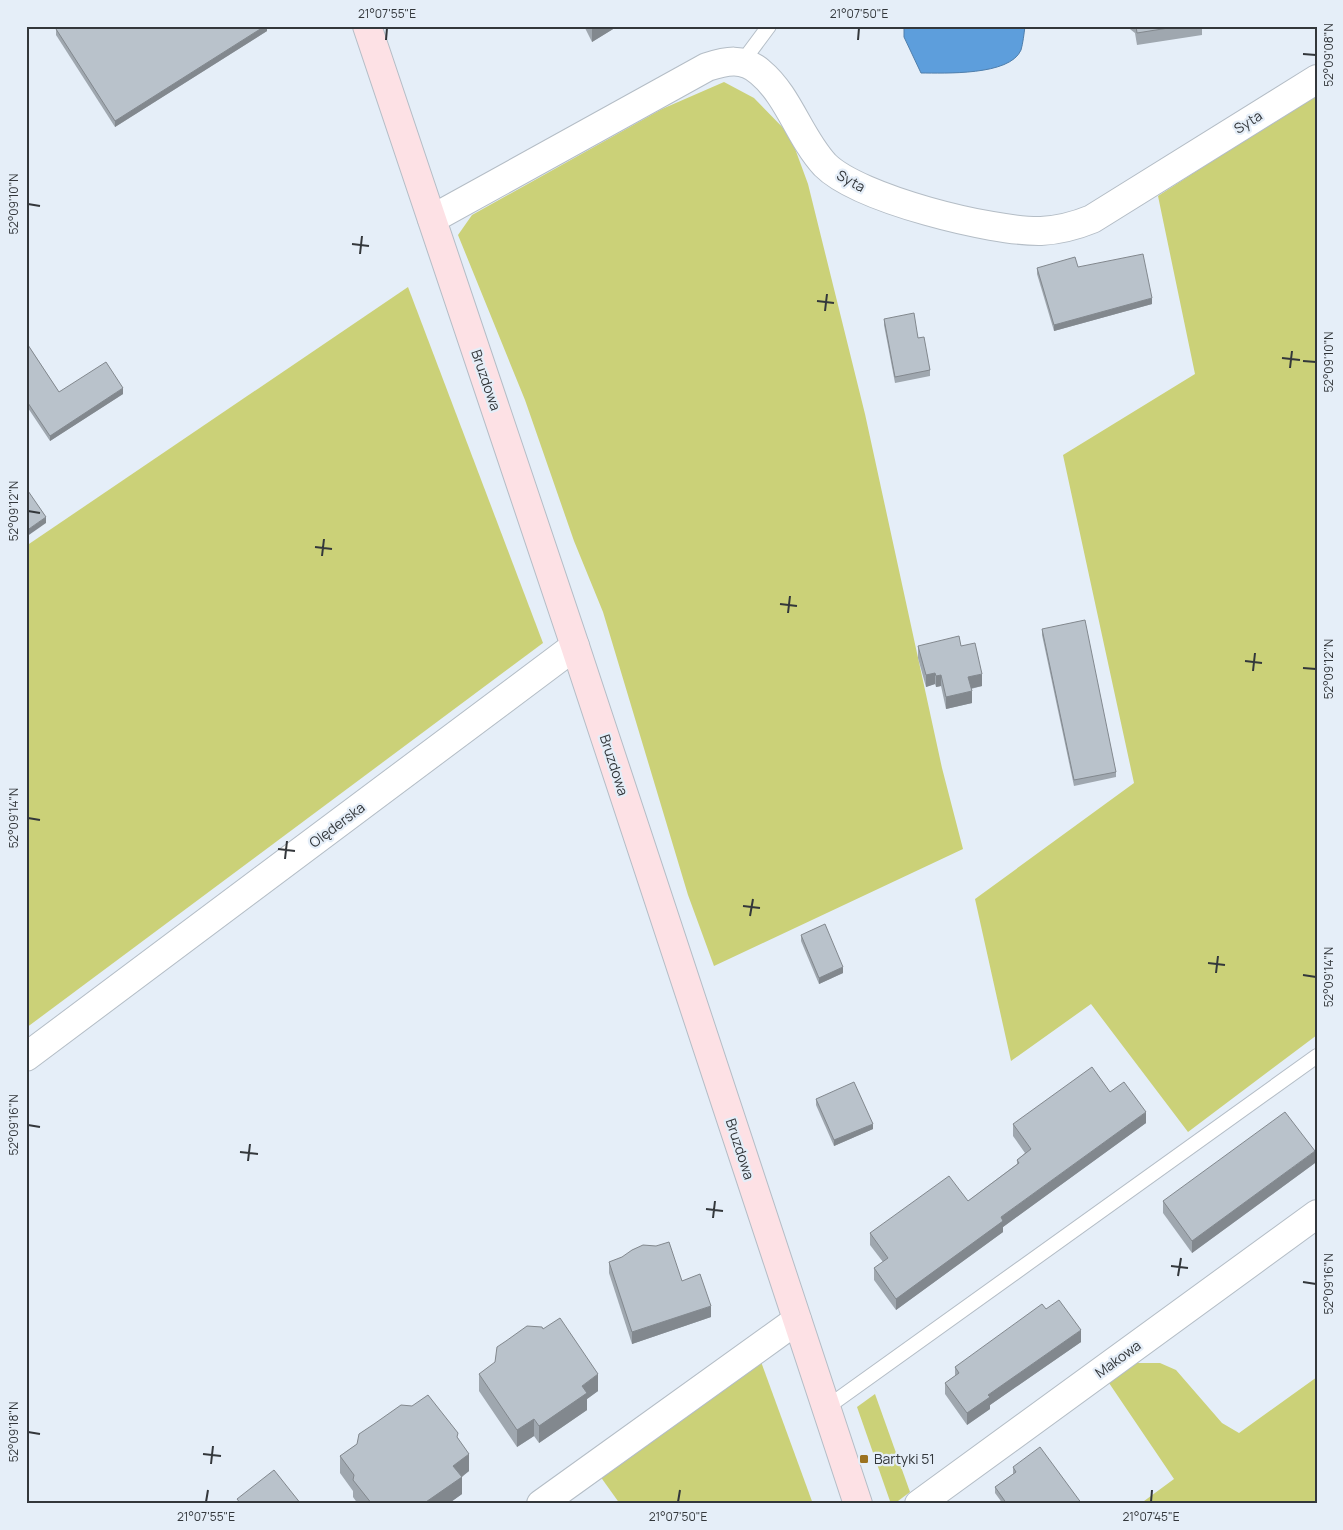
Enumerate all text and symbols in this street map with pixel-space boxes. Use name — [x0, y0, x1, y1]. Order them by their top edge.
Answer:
text: 21°07'55"E — [358, 5, 416, 22]
text: 21°07'50"E — [830, 5, 888, 22]
text: 52°09'08"N — [1320, 23, 1337, 87]
street label: Syta — [1230, 106, 1265, 138]
street label: Syta — [834, 165, 869, 196]
text: 52°09'10"N — [5, 173, 22, 235]
text: 52°09'10"N — [1320, 331, 1337, 393]
street label: Bruzdowa — [467, 347, 506, 413]
text: 52°09'12"N — [5, 481, 22, 541]
text: 52°09'12"N — [1320, 639, 1337, 699]
street label: Bruzdowa — [596, 732, 633, 798]
text: 52°09'14"N — [5, 788, 22, 848]
street label: Olęderska — [305, 797, 368, 852]
text: 52°09'14"N — [1320, 947, 1337, 1007]
text: 52°09'16"N — [5, 1094, 22, 1156]
street label: Bruzdowa — [722, 1116, 759, 1182]
text: 52°09'16"N — [1320, 1253, 1337, 1315]
street label: Makowa — [1091, 1335, 1145, 1382]
text: 52°09'18"N — [5, 1402, 22, 1462]
place label: Bartyki 51 — [874, 1449, 935, 1468]
marker: Bartyki 51 — [858, 1453, 870, 1465]
text: 21°07'55"E — [177, 1508, 235, 1525]
text: 21°07'50"E — [649, 1508, 707, 1525]
text: 21°07'45"E — [1123, 1508, 1180, 1525]

